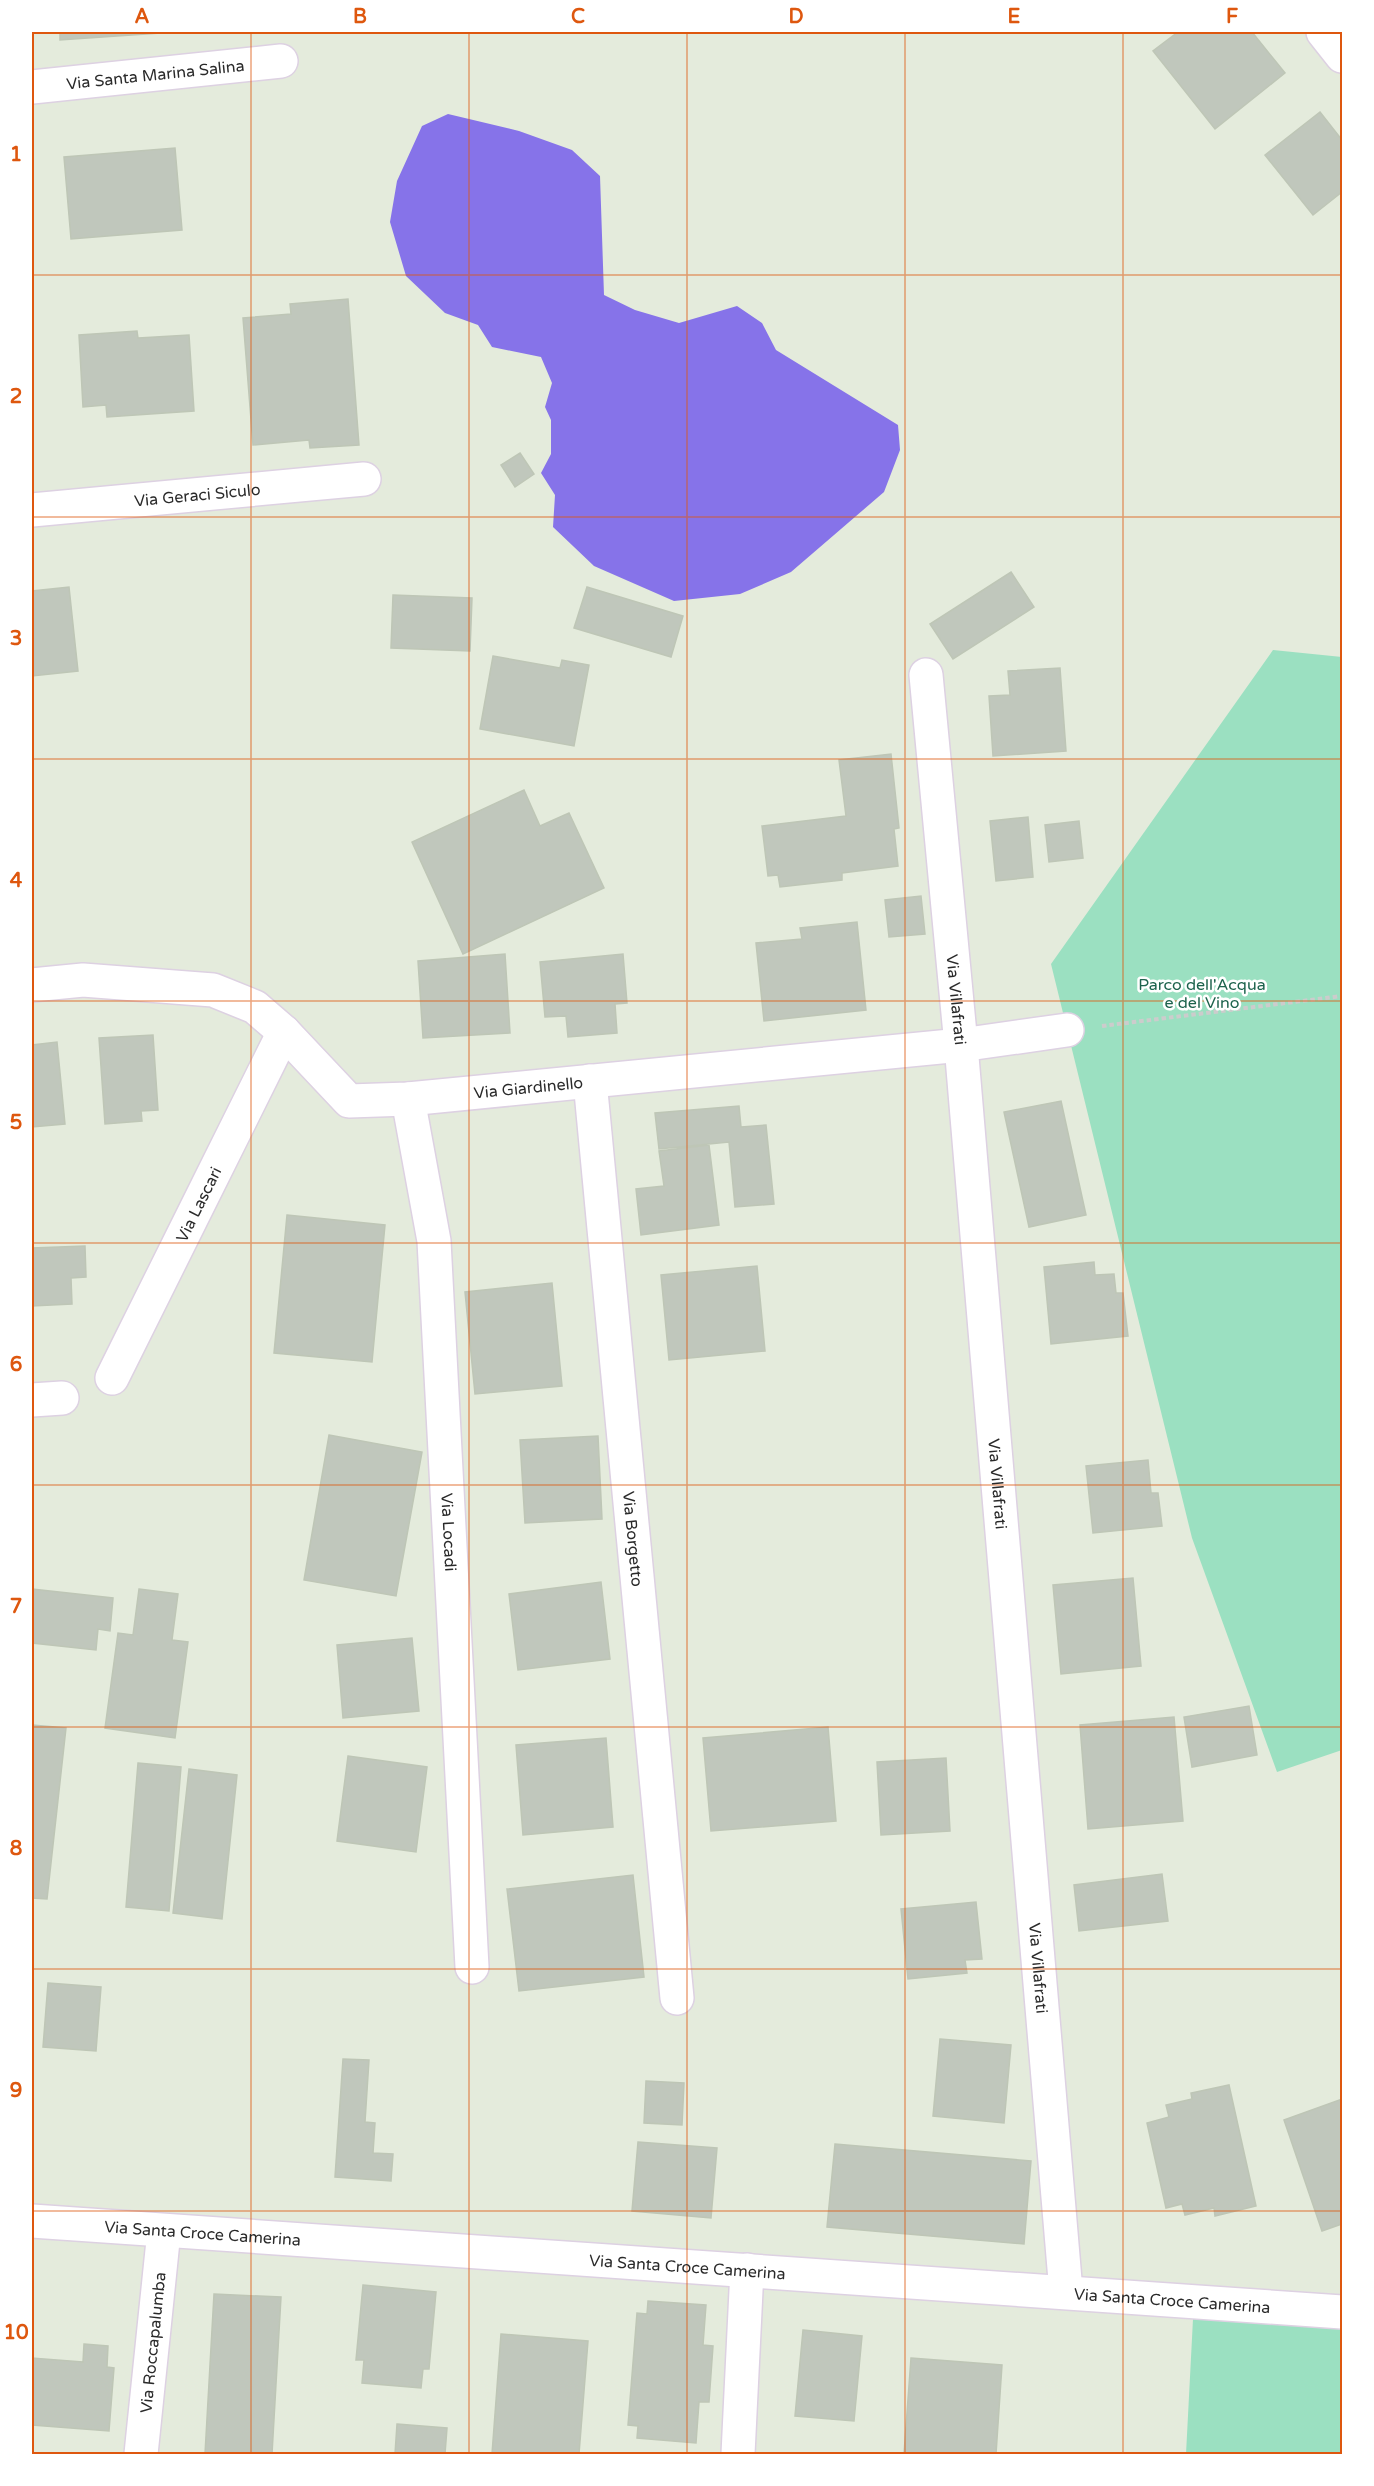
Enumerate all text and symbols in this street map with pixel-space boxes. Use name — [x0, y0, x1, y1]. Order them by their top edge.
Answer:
text: A — [135, 5, 150, 29]
text: B — [353, 5, 367, 29]
text: C — [571, 5, 585, 29]
text: D — [788, 5, 804, 29]
text: E — [1008, 5, 1021, 29]
text: F — [1226, 5, 1238, 29]
street label: Via Santa Marina Salina — [65, 56, 245, 94]
text: 1 — [10, 143, 22, 167]
text: 2 — [10, 385, 22, 409]
street label: Via Geraci Siculo — [133, 480, 261, 511]
text: 3 — [10, 627, 22, 651]
text: 4 — [10, 869, 23, 893]
street label: Via Villafrati — [941, 953, 970, 1046]
park label: Parco dell'Acqua e del Vino — [1138, 975, 1266, 1013]
street label: Via Giardinello — [473, 1073, 584, 1104]
text: 5 — [10, 1111, 22, 1135]
street label: Via Lascari — [172, 1164, 226, 1246]
text: 6 — [10, 1353, 22, 1377]
street label: Via Villafrati — [983, 1438, 1011, 1530]
street label: Via Borgetto — [618, 1490, 647, 1588]
street label: Via Locadi — [436, 1492, 460, 1572]
text: 7 — [10, 1595, 22, 1619]
text: 8 — [10, 1837, 22, 1861]
street label: Via Villafrati — [1024, 1922, 1052, 2014]
text: 9 — [10, 2079, 22, 2103]
street label: Via Santa Croce Camerina — [104, 2217, 301, 2251]
street label: Via Santa Croce Camerina — [588, 2251, 786, 2284]
street label: Via Roccapalumba — [136, 2271, 171, 2414]
street label: Via Santa Croce Camerina — [1073, 2284, 1271, 2318]
text: 10 — [3, 2321, 29, 2345]

